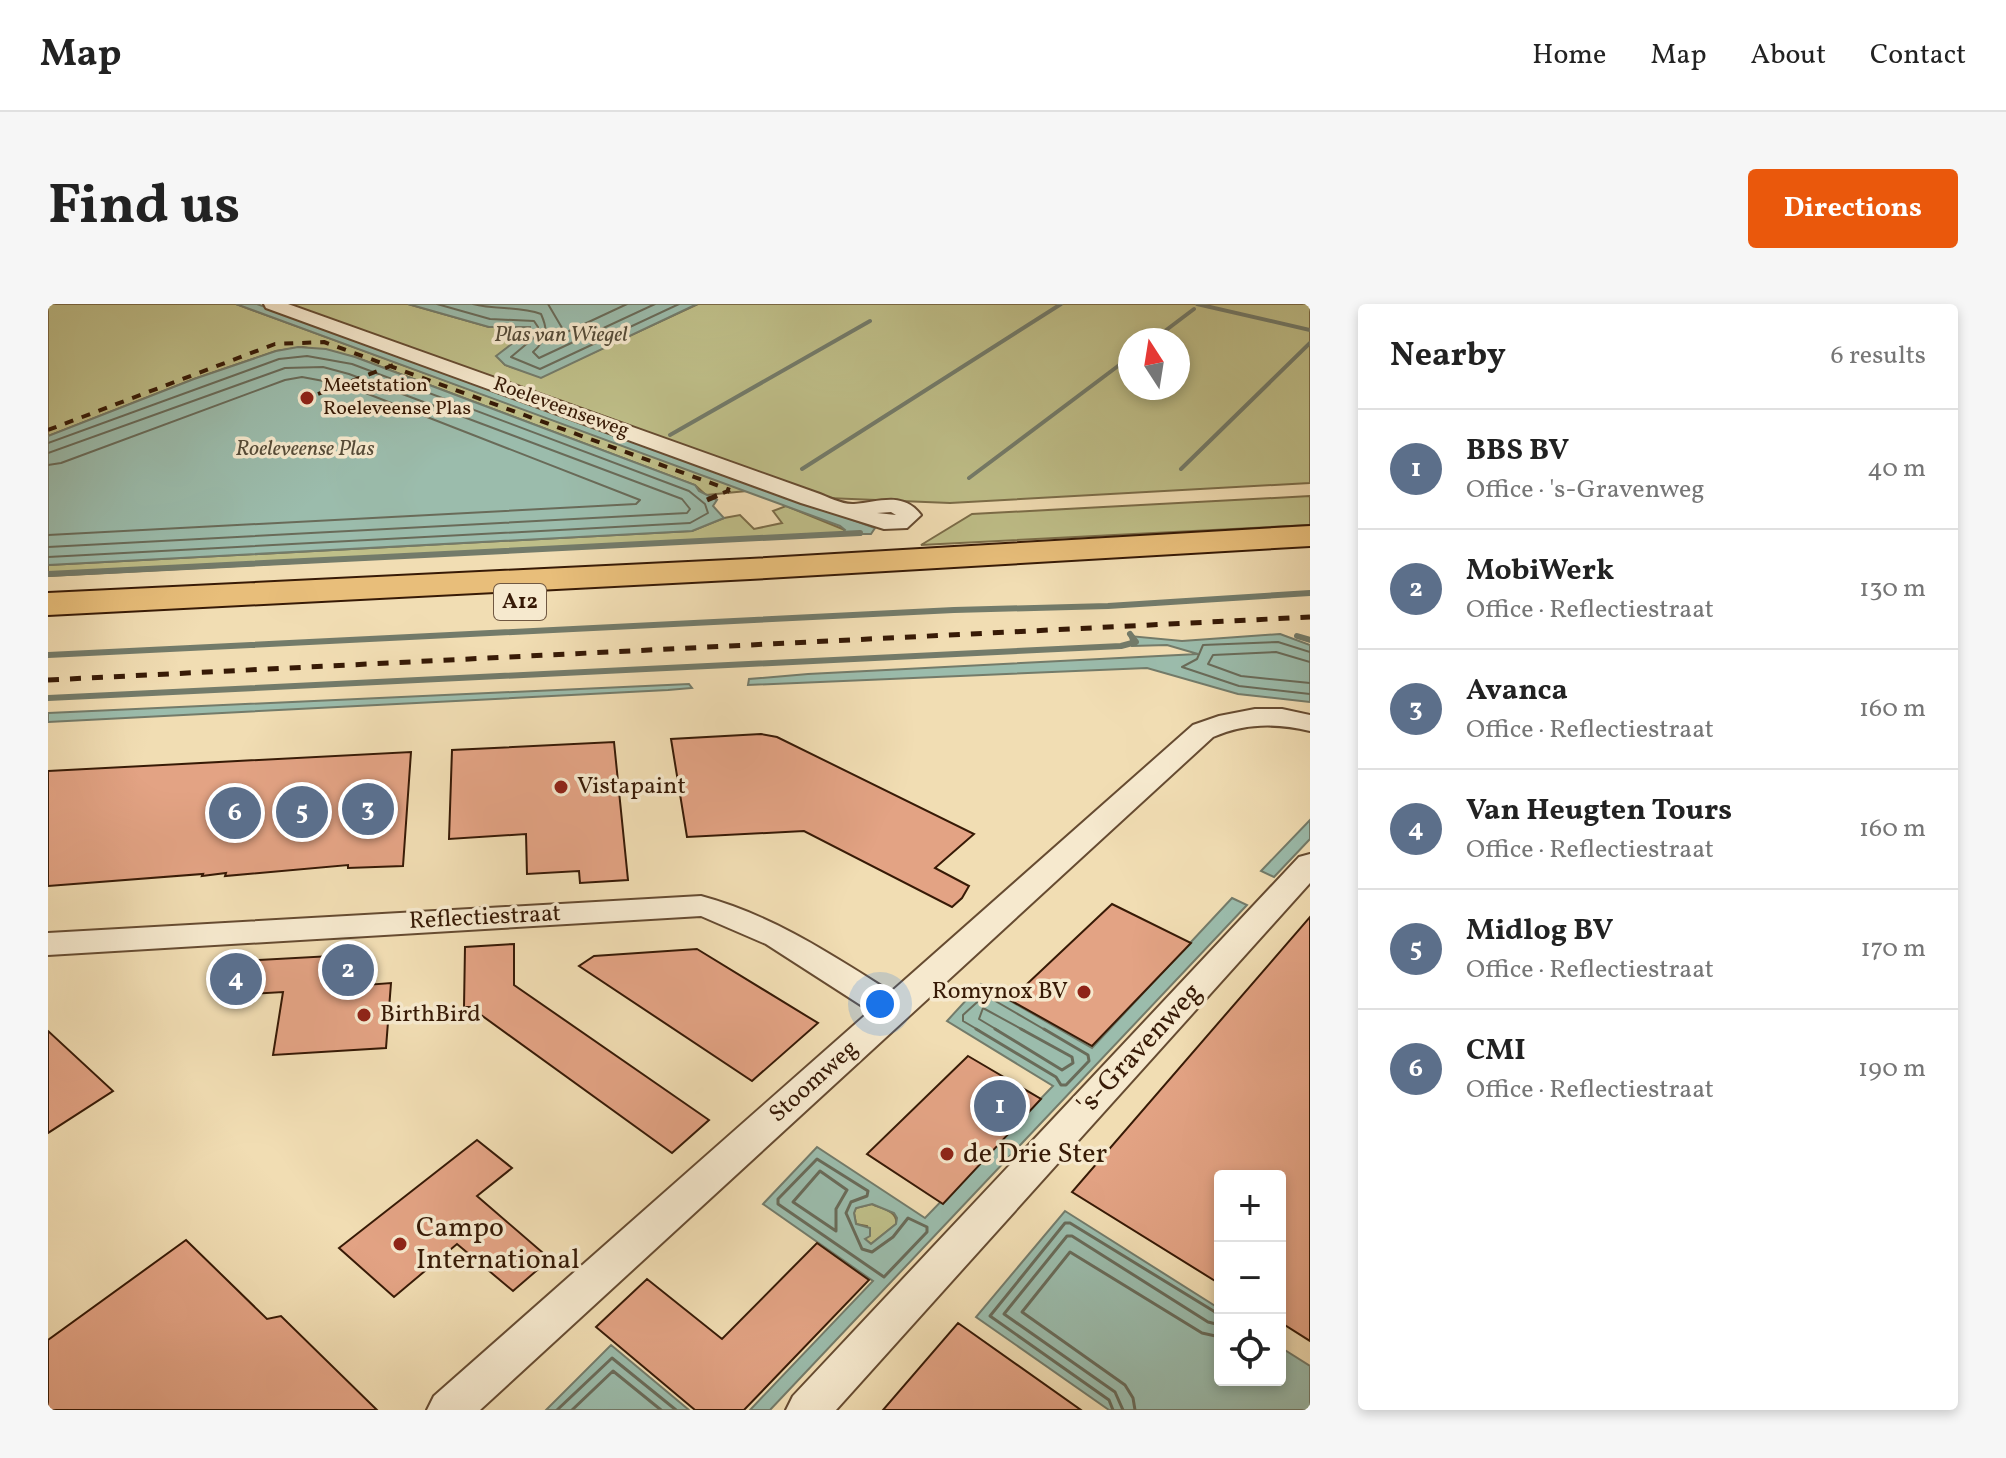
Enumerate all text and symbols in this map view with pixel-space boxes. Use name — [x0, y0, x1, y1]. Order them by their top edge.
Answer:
text: Map — [40, 29, 121, 82]
text: Home — [1532, 36, 1606, 75]
text: Map — [1650, 36, 1706, 75]
text: About — [1750, 36, 1826, 75]
text: Contact — [1870, 36, 1966, 75]
text: Find us — [48, 169, 240, 247]
button: Directions — [1748, 169, 1958, 248]
water label: Plas van Wiegel — [494, 320, 628, 351]
north arrow — [1118, 328, 1190, 400]
text: Nearby — [1390, 333, 1506, 380]
text: 6 results — [1831, 338, 1926, 374]
street label: Roeleveenseweg — [489, 370, 633, 446]
place label: Meetstation Roeleveense Plas — [323, 372, 471, 423]
marker: Meetstation Roeleveense Plas — [298, 389, 316, 407]
text: BBS BV — [1466, 430, 1569, 472]
water label: Roeleveense Plas — [235, 434, 375, 465]
text: 1 — [1411, 451, 1421, 487]
text: 40 m — [1867, 451, 1926, 487]
text: Office · 's-Gravenweg — [1466, 472, 1705, 508]
text: MobiWerk — [1466, 550, 1614, 592]
text: 2 — [1409, 571, 1423, 607]
text: 130 m — [1859, 571, 1926, 607]
road number: A12 — [494, 584, 546, 620]
text: Office · Reflectiestraat — [1466, 592, 1714, 628]
text: Avanca — [1466, 670, 1568, 712]
text: 3 — [1409, 691, 1423, 727]
text: 160 m — [1859, 691, 1926, 727]
text: Office · Reflectiestraat — [1466, 712, 1714, 748]
place label: Vistapaint — [577, 770, 686, 804]
marker: Vistapaint — [552, 778, 570, 796]
pin: 3 — [342, 779, 394, 839]
pin: 5 — [276, 782, 328, 842]
pin: 6 — [209, 783, 261, 843]
text: Van Heugten Tours — [1466, 790, 1732, 832]
text: 4 — [1408, 811, 1424, 847]
text: 160 m — [1859, 811, 1926, 847]
text: Office · Reflectiestraat — [1466, 832, 1714, 868]
street label: Reflectiestraat — [408, 897, 562, 939]
text: Midlog BV — [1466, 910, 1613, 952]
text: 5 — [1410, 931, 1422, 967]
text: 170 m — [1861, 931, 1926, 967]
pin: 2 — [322, 940, 374, 1000]
pin: 4 — [210, 949, 262, 1009]
text: Office · Reflectiestraat — [1466, 952, 1714, 988]
street label: 's-Gravenweg — [1069, 974, 1211, 1124]
place label: Romynox BV — [932, 975, 1068, 1009]
marker: Romynox BV — [1075, 983, 1093, 1001]
your location — [860, 984, 900, 1024]
place label: BirthBird — [380, 998, 481, 1032]
marker: BirthBird — [355, 1006, 373, 1024]
text: CMI — [1466, 1030, 1526, 1072]
street label: Stoomweg — [762, 1033, 866, 1131]
text: 6 — [1409, 1051, 1423, 1087]
text: 190 m — [1858, 1051, 1926, 1087]
text: Office · Reflectiestraat — [1466, 1072, 1714, 1108]
pin: 1 — [974, 1076, 1026, 1136]
place label: de Drie Ster — [963, 1135, 1107, 1174]
marker: de Drie Ster — [938, 1145, 956, 1163]
map controls — [1214, 1170, 1286, 1386]
button: + — [1214, 1170, 1286, 1242]
place label: Campo International — [416, 1209, 580, 1280]
marker: Campo International — [391, 1235, 409, 1253]
button: − — [1214, 1242, 1286, 1314]
button: locate — [1214, 1314, 1286, 1386]

